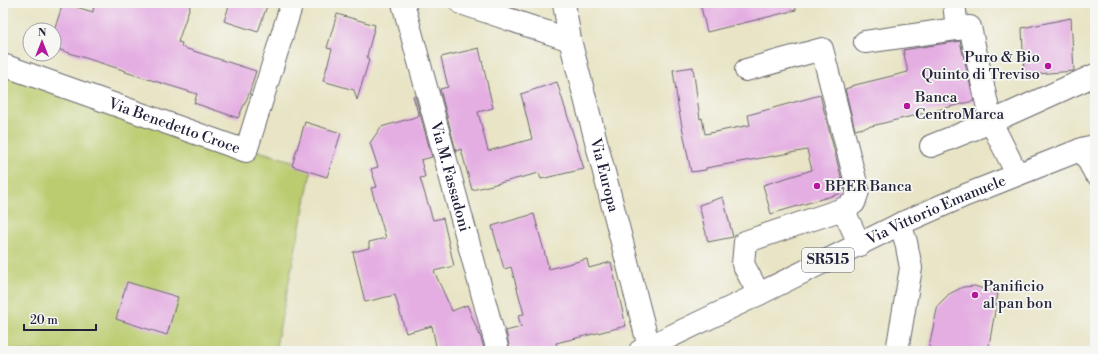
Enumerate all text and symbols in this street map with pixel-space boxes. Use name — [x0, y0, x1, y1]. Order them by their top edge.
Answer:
north arrow — [22, 22, 62, 62]
text: N — [38, 26, 47, 40]
place label: Puro & Bio Quinto di Treviso — [921, 48, 1040, 84]
marker: Puro & Bio Quinto di Treviso — [1043, 61, 1053, 71]
place label: Banca CentroMarca — [914, 88, 1005, 124]
street label: Via Benedetto Croce — [105, 93, 243, 158]
marker: Banca CentroMarca — [902, 101, 912, 111]
street label: Via M. Fassadoni — [426, 118, 475, 234]
street label: Via Europa — [586, 135, 623, 214]
street label: Via Vittorio Emanuele — [862, 171, 1008, 249]
place label: BPER Banca — [824, 177, 912, 196]
marker: BPER Banca — [812, 181, 822, 191]
road number: SR515 — [802, 248, 854, 272]
place label: Panificio al pan bon — [983, 277, 1052, 313]
marker: Panificio al pan bon — [970, 290, 980, 300]
scale bar — [24, 306, 96, 332]
text: 20 m — [30, 313, 58, 328]

